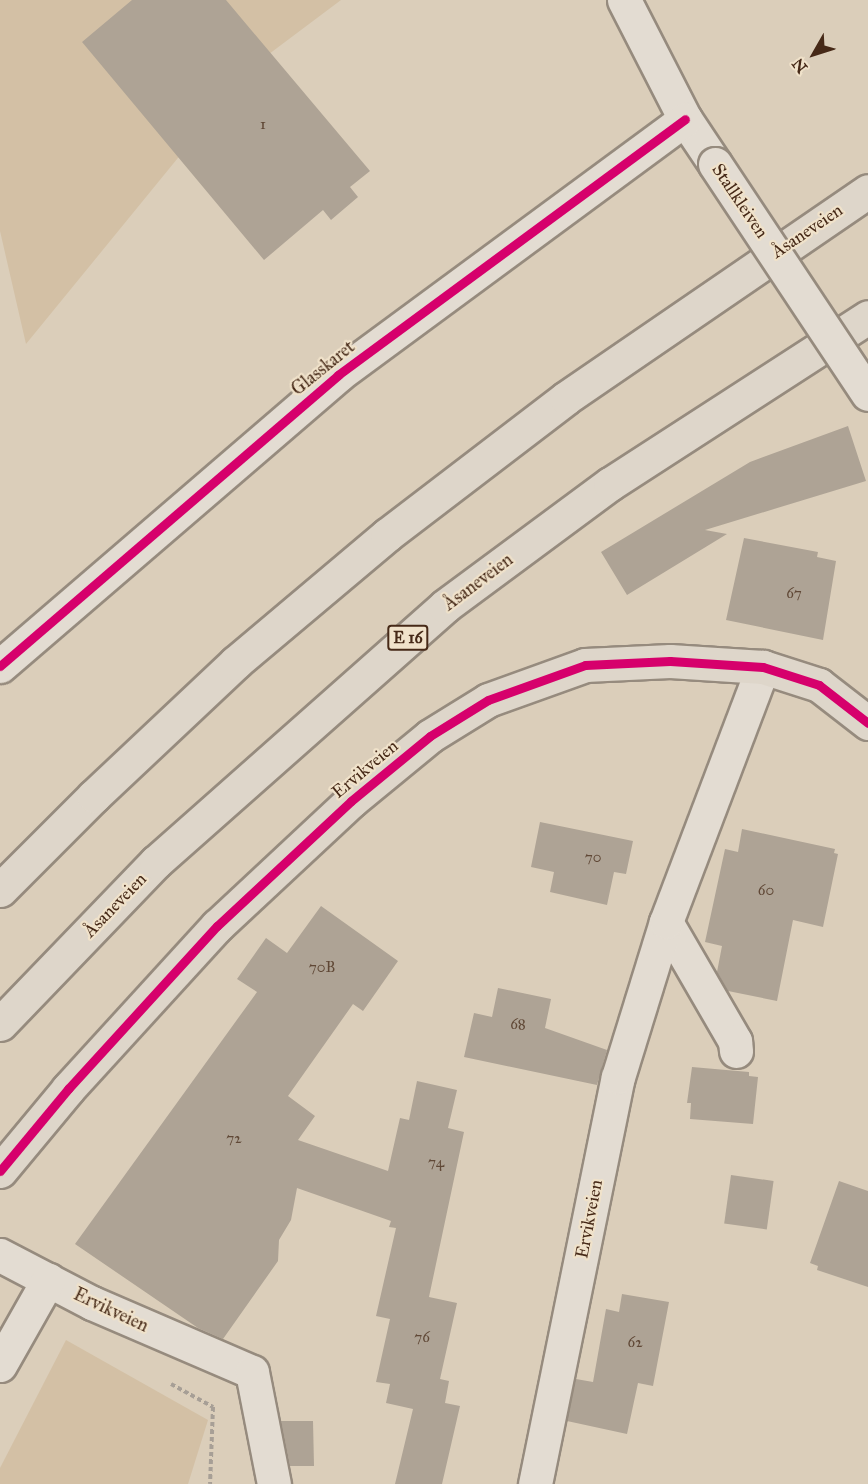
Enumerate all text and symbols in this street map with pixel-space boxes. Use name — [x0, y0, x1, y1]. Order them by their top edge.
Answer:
north arrow — [784, 24, 844, 84]
text: N — [788, 54, 811, 77]
house number: 1 — [260, 116, 266, 134]
street label: Stallkleiven — [707, 160, 773, 242]
street label: Åsaneveien — [767, 199, 847, 263]
street label: Glasskaret — [287, 336, 359, 400]
street label: Åsaneveien — [439, 549, 517, 615]
house number: 67 — [786, 585, 802, 603]
road number: E 16 — [387, 625, 429, 651]
street label: Ervikveien — [327, 735, 403, 803]
house number: 70 — [585, 849, 601, 867]
street label: Åsaneveien — [79, 868, 151, 942]
house number: 60 — [758, 882, 774, 900]
house number: 70B — [309, 959, 335, 977]
house number: 68 — [510, 1016, 526, 1034]
house number: 72 — [226, 1130, 242, 1148]
house number: 74 — [428, 1154, 444, 1172]
street label: Ervikveien — [571, 1178, 607, 1260]
street label: Ervikveien — [70, 1283, 152, 1337]
house number: 76 — [414, 1329, 430, 1347]
house number: 62 — [627, 1334, 643, 1352]

